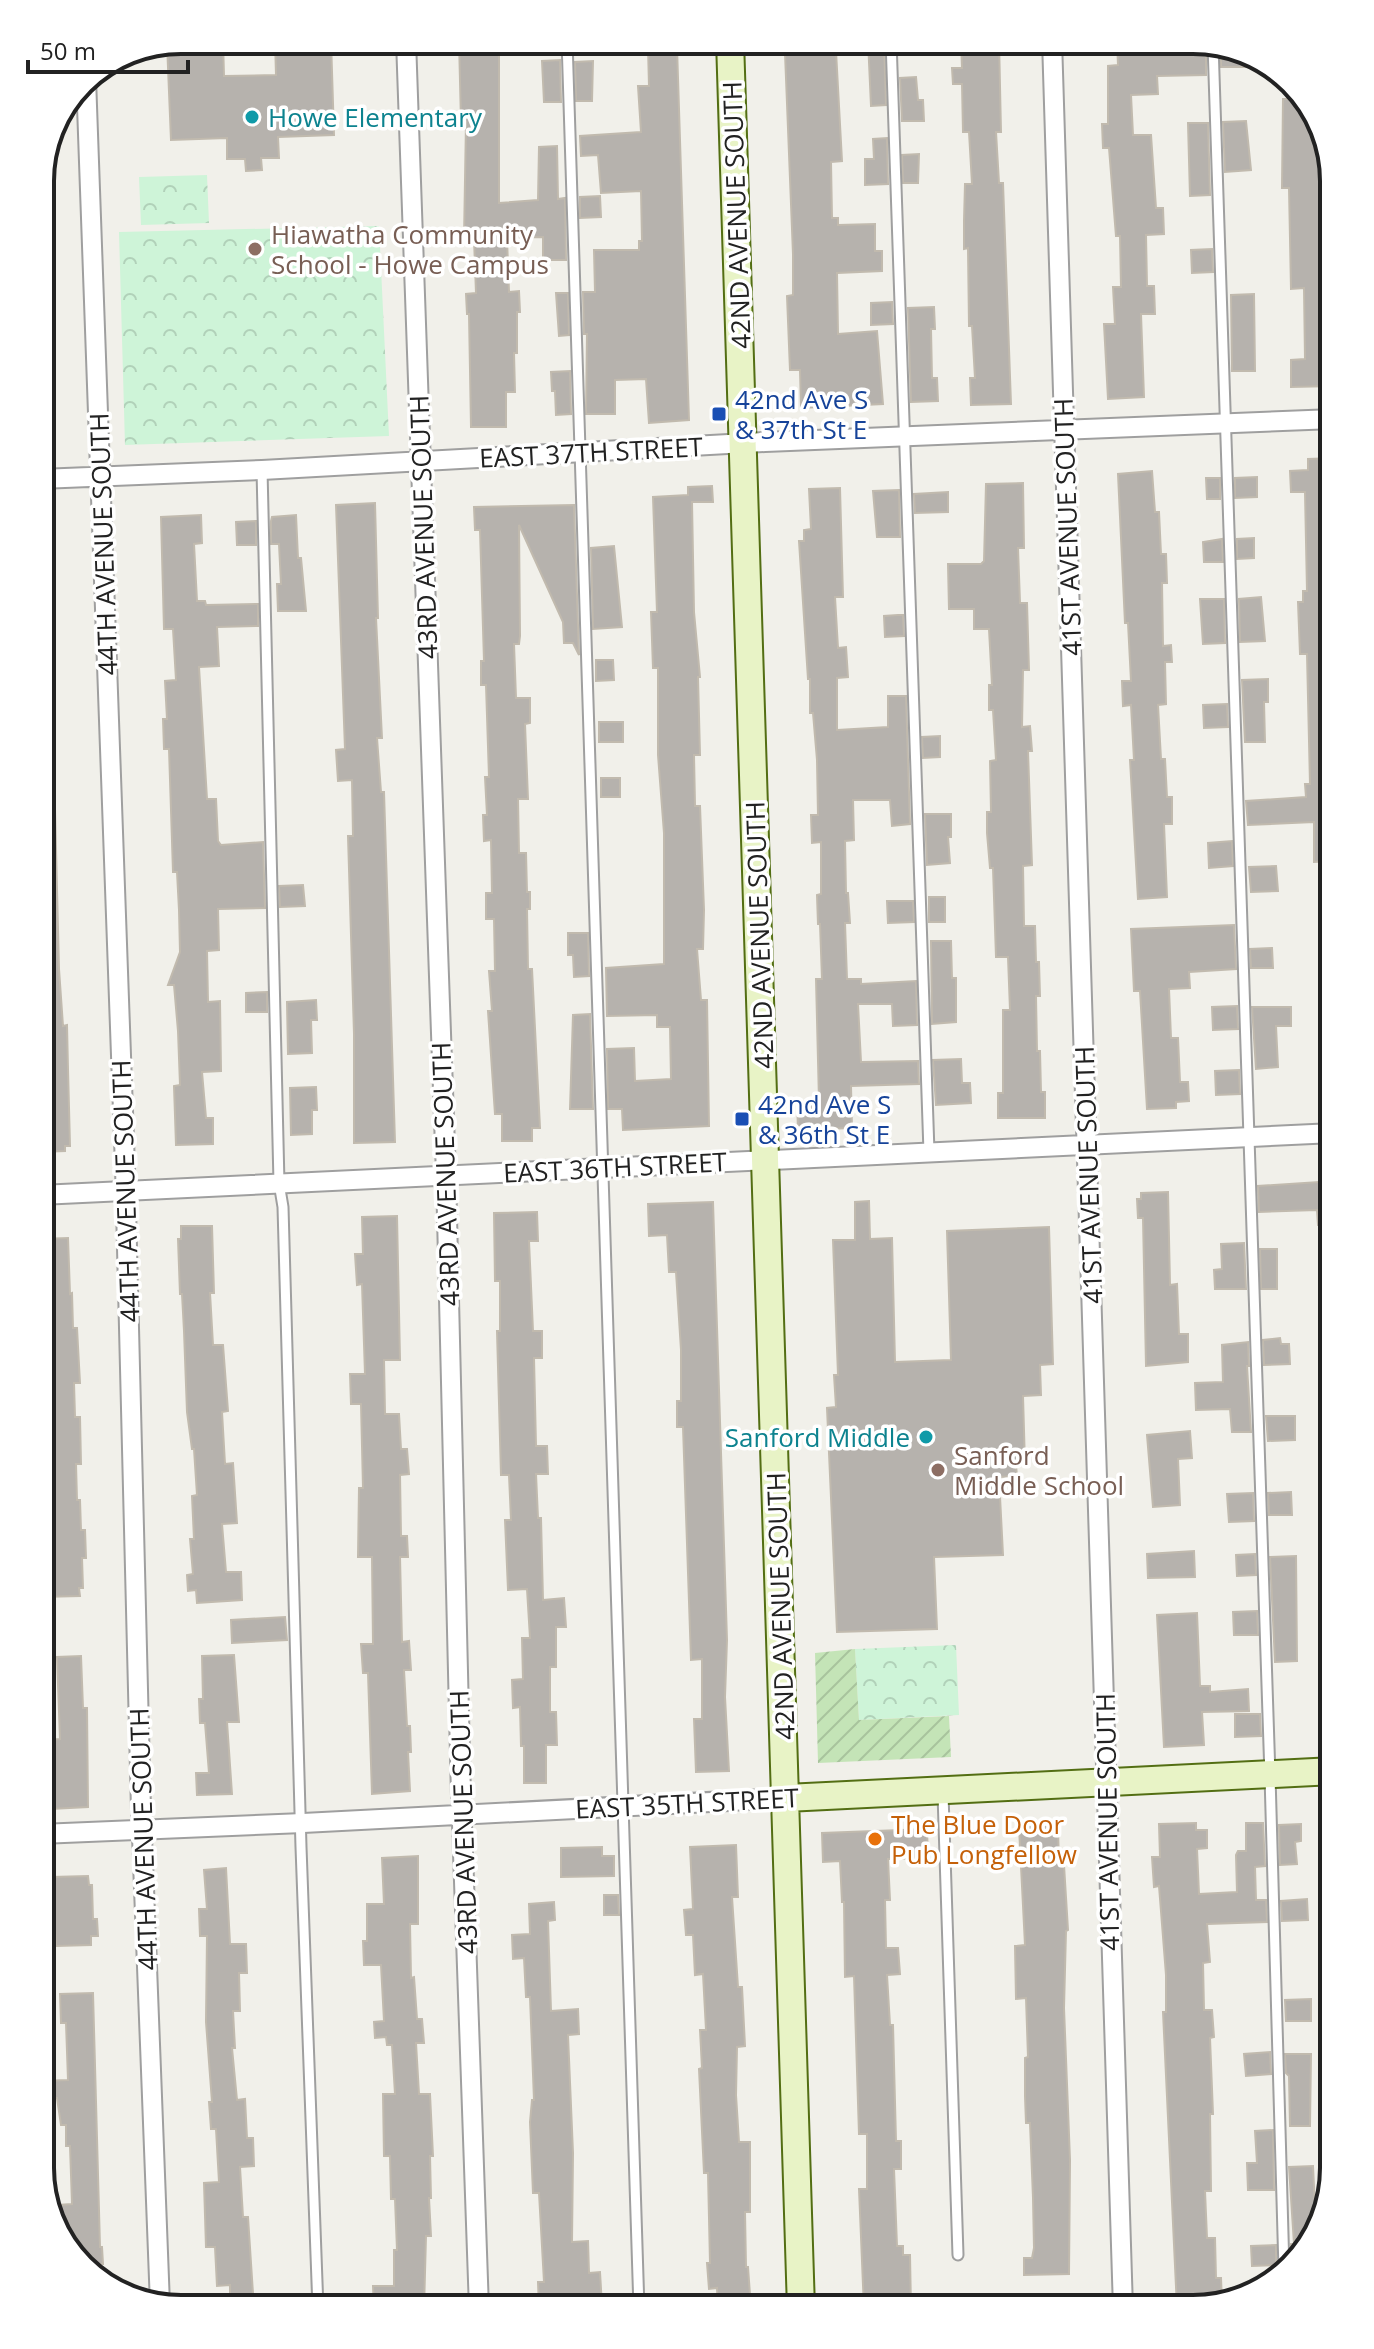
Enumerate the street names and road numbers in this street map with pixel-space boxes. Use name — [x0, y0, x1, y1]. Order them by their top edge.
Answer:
street label: 42ND AVENUE SOUTH — [713, 80, 759, 350]
street label: 43RD AVENUE SOUTH — [400, 394, 446, 660]
street label: 41ST AVENUE SOUTH — [1045, 397, 1089, 657]
street label: 44TH AVENUE SOUTH — [80, 412, 126, 676]
street label: EAST 37TH STREET — [478, 428, 704, 476]
street label: 42ND AVENUE SOUTH — [736, 800, 782, 1070]
street label: 43RD AVENUE SOUTH — [422, 1041, 468, 1307]
street label: 41ST AVENUE SOUTH — [1066, 1045, 1110, 1305]
street label: 44TH AVENUE SOUTH — [102, 1059, 148, 1323]
street label: EAST 36TH STREET — [502, 1143, 728, 1191]
street label: 42ND AVENUE SOUTH — [757, 1471, 803, 1741]
street label: 43RD AVENUE SOUTH — [440, 1689, 486, 1955]
street label: 41ST AVENUE SOUTH — [1087, 1693, 1127, 1951]
street label: 44TH AVENUE SOUTH — [120, 1707, 166, 1971]
street label: EAST 35TH STREET — [574, 1779, 800, 1827]

